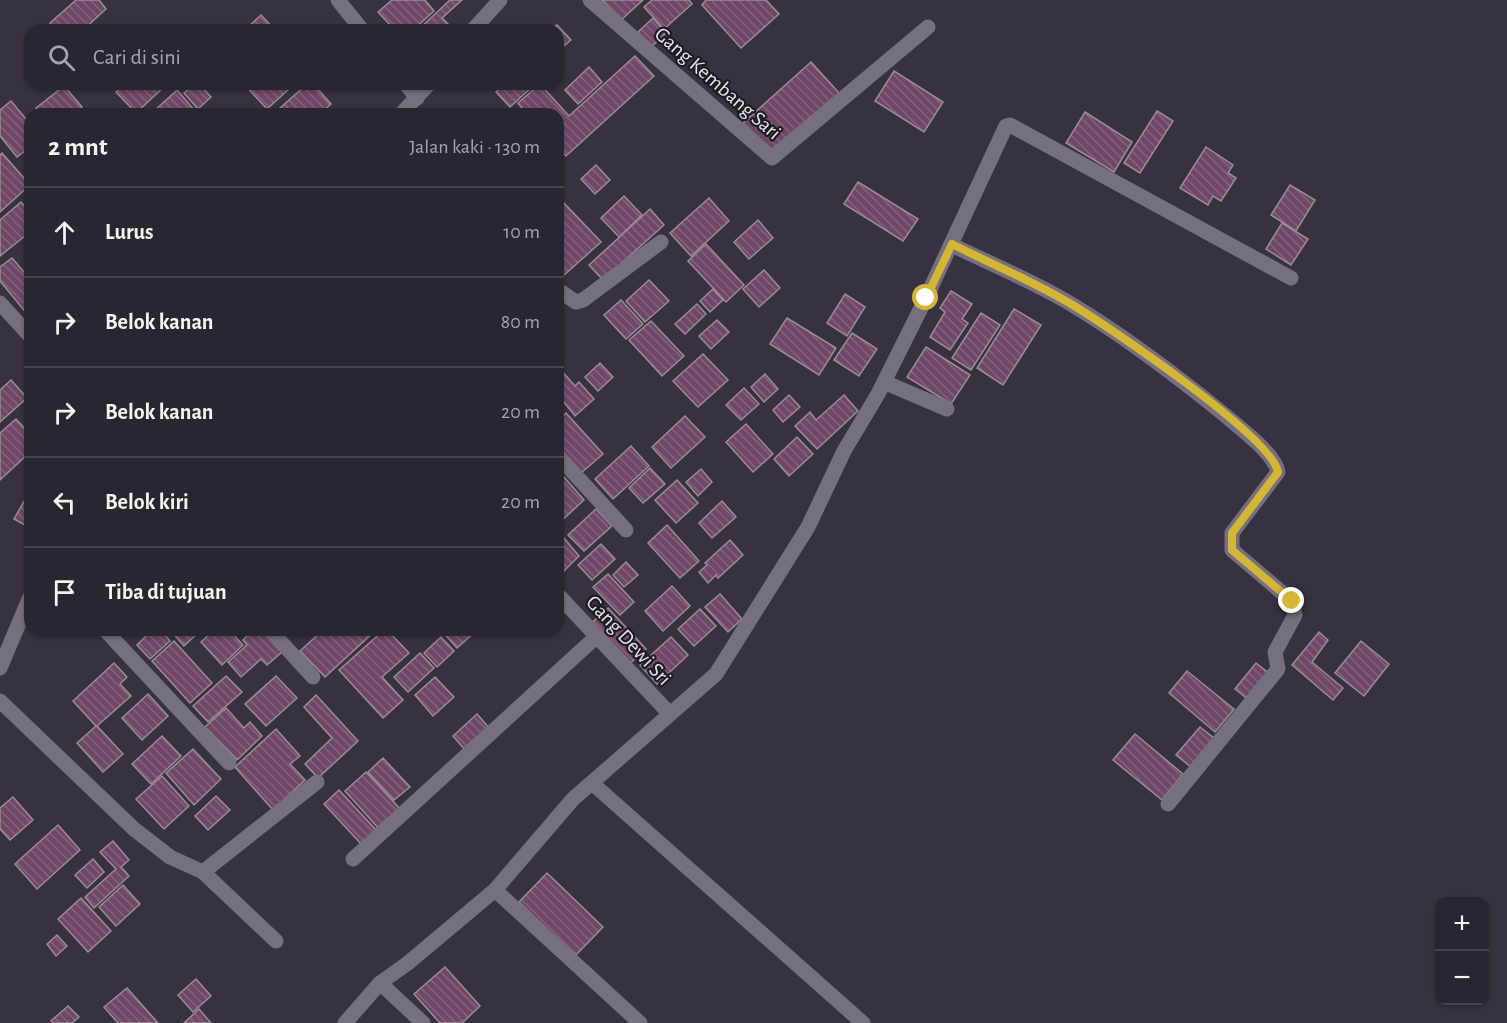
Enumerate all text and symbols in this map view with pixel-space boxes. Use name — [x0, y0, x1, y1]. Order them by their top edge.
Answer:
street label: Gang Kembang Sari — [651, 23, 785, 144]
search box — [24, 24, 564, 90]
icon: search — [45, 41, 78, 74]
text: Cari di sini — [93, 46, 181, 68]
text: 2 mnt — [48, 134, 108, 160]
text: Jalan kaki · 130 m — [409, 137, 540, 157]
icon: ahead — [48, 216, 81, 249]
text: Lurus — [105, 221, 154, 243]
text: 10 m — [503, 222, 540, 242]
route start — [912, 284, 938, 310]
icon: right — [48, 306, 81, 339]
text: Belok kanan — [105, 311, 213, 333]
text: 80 m — [501, 312, 540, 332]
icon: right — [48, 396, 81, 429]
text: Belok kanan — [105, 401, 213, 423]
text: 20 m — [501, 402, 540, 422]
icon: left — [48, 486, 81, 519]
text: Belok kiri — [105, 491, 189, 513]
text: 20 m — [501, 492, 540, 512]
icon: arrive — [48, 576, 81, 609]
text: Tiba di tujuan — [105, 581, 227, 603]
route end — [1278, 587, 1304, 613]
street label: Gang Dewi Sri — [582, 592, 675, 689]
map controls — [1435, 897, 1489, 1005]
button: + — [1435, 897, 1489, 951]
button: − — [1435, 951, 1489, 1005]

